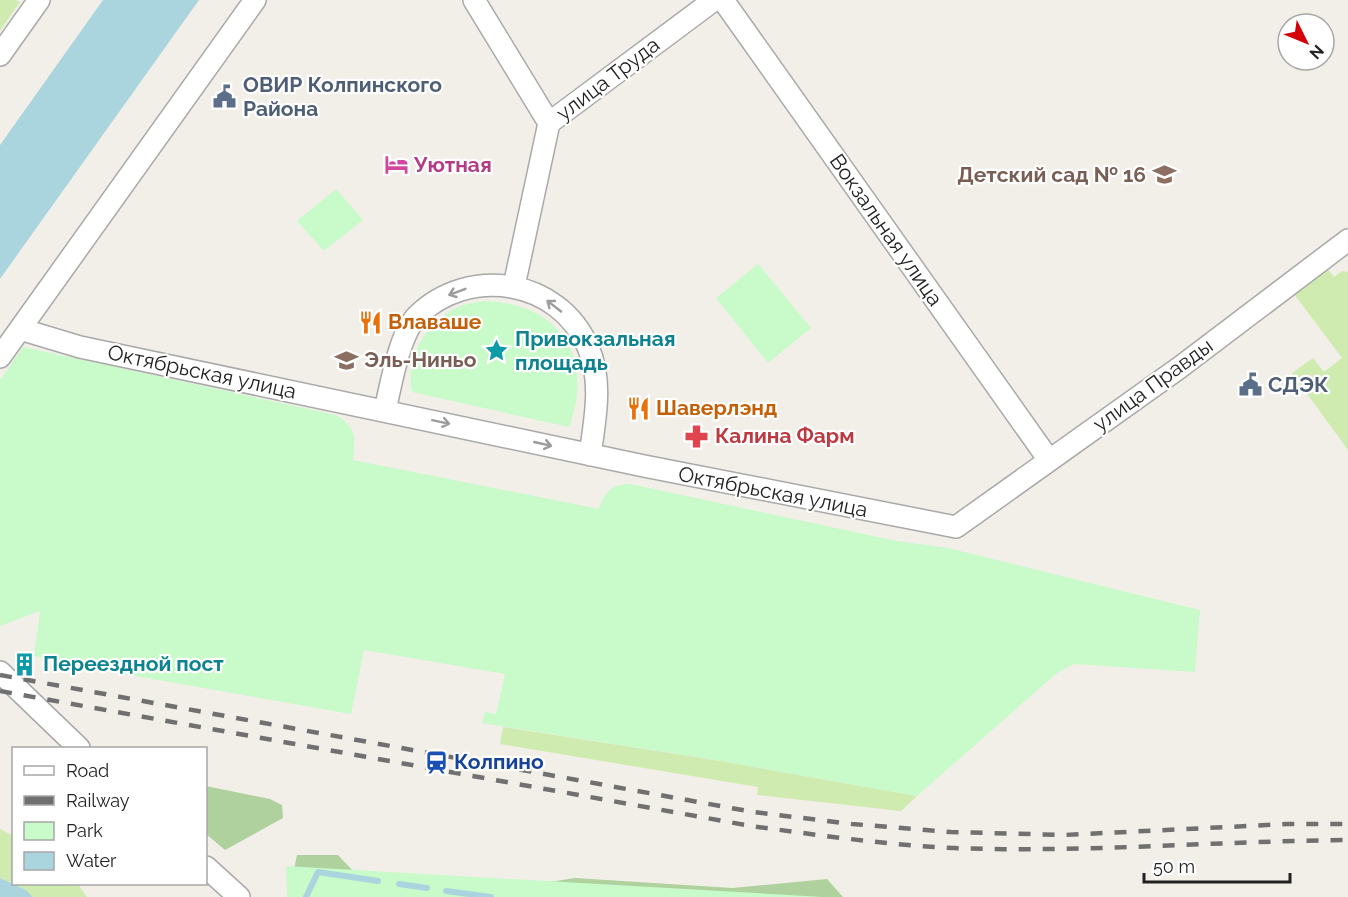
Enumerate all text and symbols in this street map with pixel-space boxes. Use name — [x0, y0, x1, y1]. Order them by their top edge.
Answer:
north arrow — [1276, 12, 1336, 72]
street label: улица Труда — [551, 32, 664, 125]
text: N — [1305, 41, 1328, 63]
place label: ОВИР Колпинского Района — [243, 72, 442, 121]
public building icon: ОВИР Колпинского Района — [212, 84, 238, 110]
street label: Вокзальная улица — [825, 149, 948, 310]
hotel icon: Уютная — [383, 152, 409, 178]
place label: Уютная — [413, 152, 492, 177]
place label: Детский сад № 16 — [957, 162, 1146, 187]
school or university icon: Детский сад № 16 — [1151, 162, 1177, 188]
one-way arrow — [448, 288, 467, 299]
one-way arrow — [547, 299, 563, 312]
restaurant icon: Влаваше — [357, 309, 383, 335]
place label: Влаваше — [388, 309, 482, 334]
place label: Привокзальная площадь — [515, 326, 676, 375]
street label: улица Правды — [1088, 333, 1217, 436]
place icon: Привокзальная площадь — [484, 338, 510, 364]
street label: Октябрьская улица — [105, 339, 299, 404]
school or university icon: Эль-Ниньо — [333, 347, 359, 373]
place label: Эль-Ниньо — [364, 347, 477, 372]
public building icon: СДЭК — [1237, 372, 1263, 398]
place label: СДЭК — [1268, 372, 1329, 397]
restaurant icon: Шаверлэнд — [625, 395, 651, 421]
place label: Шаверлэнд — [656, 395, 777, 420]
one-way arrow — [431, 417, 450, 428]
pharmacy icon: Калина Фарм — [684, 423, 710, 449]
place label: Калина Фарм — [715, 423, 854, 448]
one-way arrow — [533, 439, 553, 450]
street label: Октябрьская улица — [676, 461, 870, 522]
building icon: Переездной пост — [12, 651, 38, 677]
place label: Переездной пост — [43, 651, 224, 676]
legend — [12, 747, 207, 885]
station icon: Колпино — [423, 749, 449, 775]
place label: Колпино — [454, 749, 544, 774]
text: Road — [66, 760, 109, 781]
text: Railway — [66, 790, 130, 811]
text: Park — [66, 820, 103, 841]
scale bar — [1144, 846, 1290, 884]
text: Water — [66, 850, 117, 871]
text: 50 m — [1153, 856, 1195, 877]

